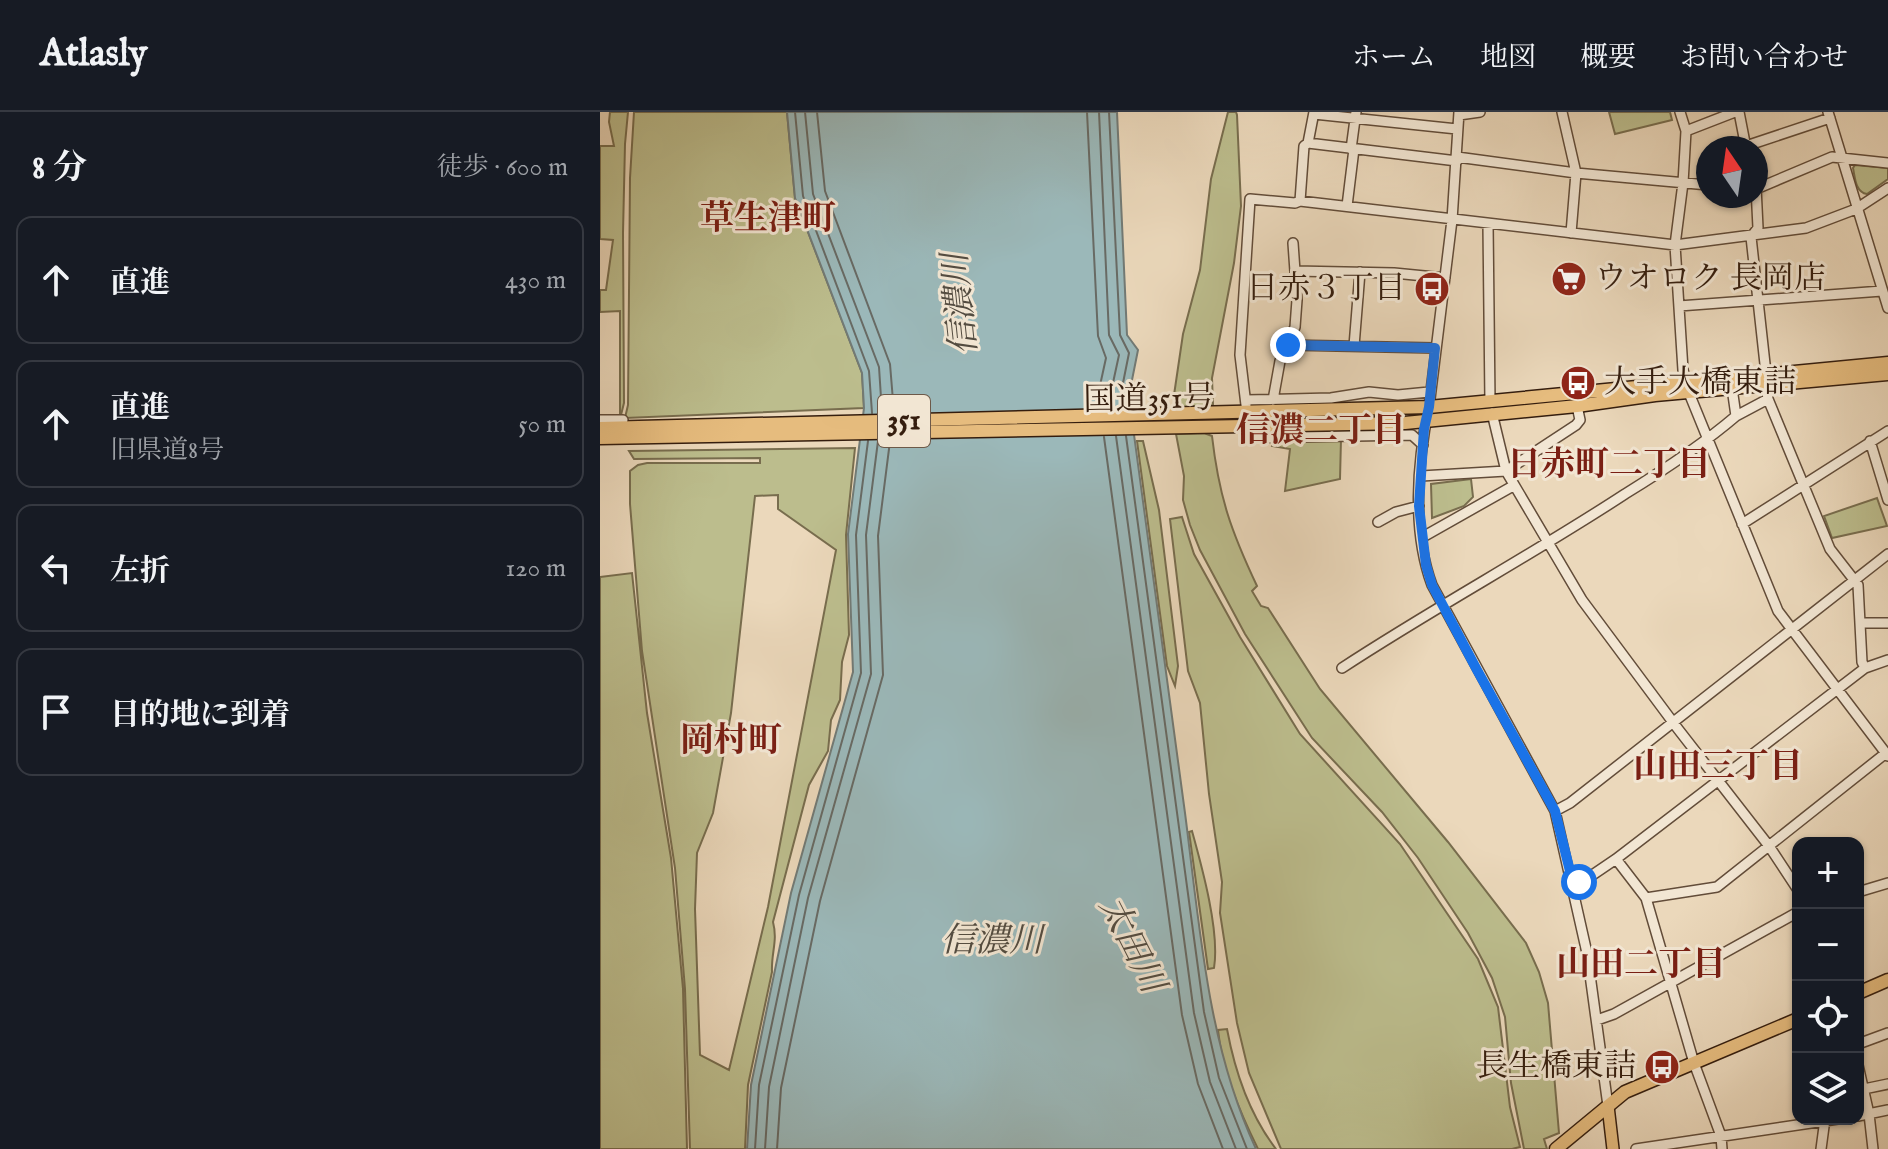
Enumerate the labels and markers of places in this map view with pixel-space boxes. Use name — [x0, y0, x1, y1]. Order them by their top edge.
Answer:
place label: ウオロク 長岡店 — [1595, 259, 1826, 300]
supermarket icon: ウオロク 長岡店 — [1550, 260, 1588, 298]
place label: 日赤３丁目 — [1246, 269, 1406, 310]
bus stop icon: 日赤３丁目 — [1413, 270, 1451, 308]
place label: 大手大橋東詰 — [1604, 363, 1796, 404]
bus stop icon: 大手大橋東詰 — [1559, 364, 1597, 402]
place label: 長生橋東詰 — [1476, 1047, 1636, 1088]
bus stop icon: 長生橋東詰 — [1643, 1048, 1681, 1086]

